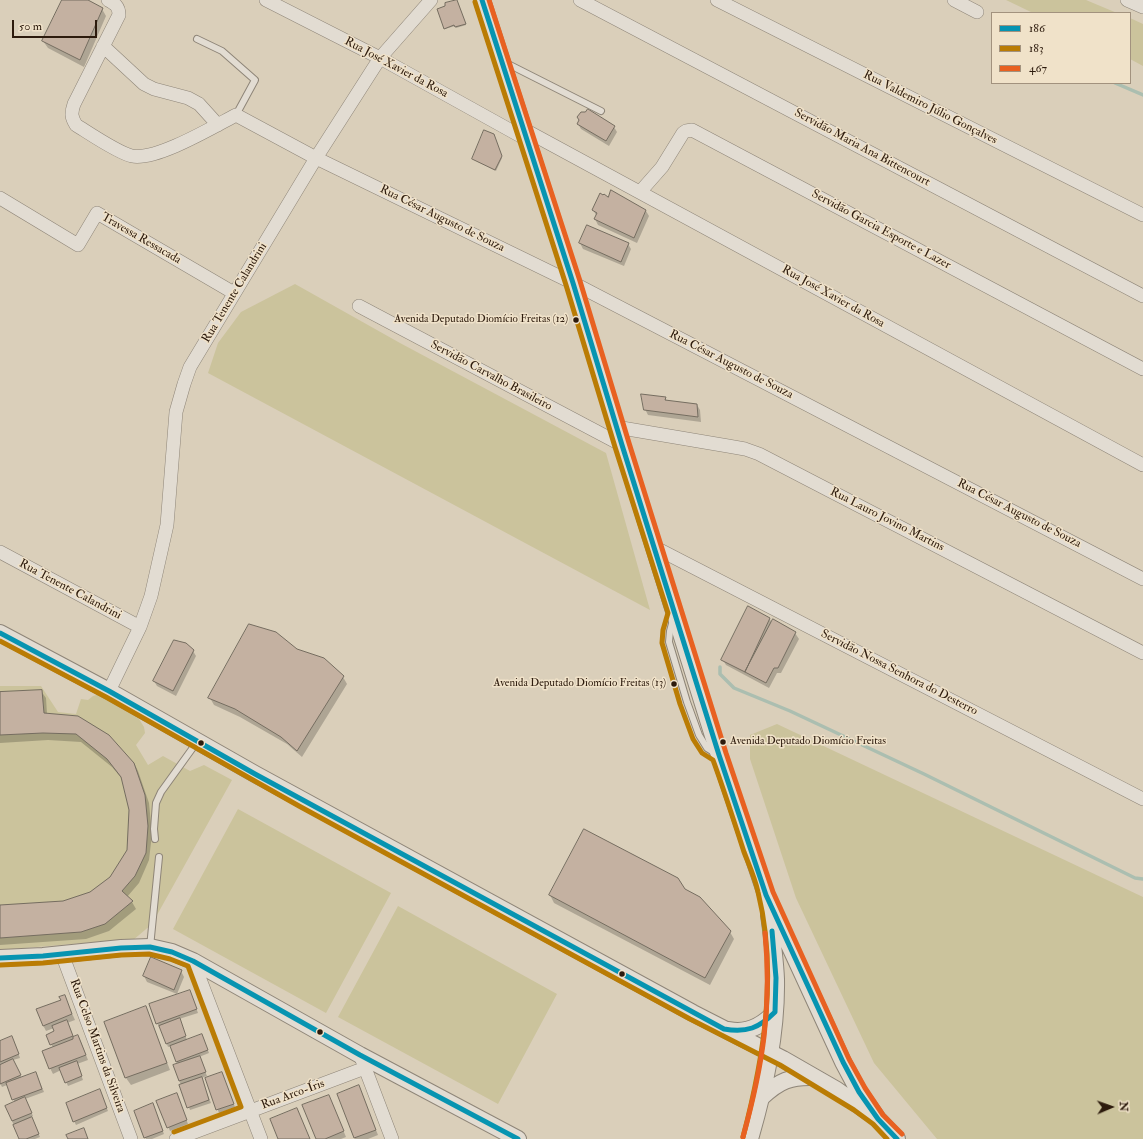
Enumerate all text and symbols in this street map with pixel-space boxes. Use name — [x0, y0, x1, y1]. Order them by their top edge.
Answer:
scale bar — [14, 12, 99, 38]
legend — [991, 12, 1131, 84]
text: 50 m — [19, 19, 42, 34]
text: 186 — [1029, 21, 1045, 36]
street label: Rua José Xavier da Rosa — [342, 35, 450, 101]
text: 183 — [1029, 41, 1044, 56]
text: 467 — [1029, 61, 1047, 76]
street label: Rua Valdemiro Júlio Gonçalves — [861, 68, 999, 148]
street label: Servidão Maria Ana Bittencourt — [792, 106, 932, 190]
street label: Rua César Augusto de Souza — [377, 182, 507, 256]
street label: Servidão Garcia Esporte e Lazer — [809, 187, 953, 273]
street label: Travessa Ressacada — [98, 210, 184, 268]
street label: Rua Tenente Calandrini — [199, 240, 271, 346]
street label: Rua José Xavier da Rosa — [779, 263, 887, 331]
place label: Avenida Deputado Diomício Freitas (12) — [394, 313, 568, 327]
marker: Avenida Deputado Diomício Freitas (12) — [571, 315, 581, 325]
street label: Rua César Augusto de Souza — [667, 327, 795, 403]
street label: Servidão Carvalho Brasileiro — [428, 338, 554, 414]
street label: Rua César Augusto de Souza — [955, 476, 1083, 552]
street label: Rua Lauro Jovino Martins — [828, 485, 946, 555]
street label: Rua Tenente Calandrini — [16, 557, 124, 623]
street label: Servidão Nossa Senhora do Desterro — [818, 627, 980, 719]
place label: Avenida Deputado Diomício Freitas (13) — [493, 677, 666, 691]
marker: Avenida Deputado Diomício Freitas (13) — [669, 679, 679, 689]
place label: Avenida Deputado Diomício Freitas — [730, 735, 886, 749]
marker: Avenida Deputado Diomício Freitas — [718, 737, 728, 747]
unlabelled marker — [196, 738, 206, 748]
unlabelled marker — [617, 969, 627, 979]
street label: Rua Celso Martins da Silveira — [66, 977, 128, 1115]
unlabelled marker — [315, 1027, 325, 1037]
street label: Rua Arco-Íris — [259, 1077, 327, 1113]
north arrow — [1091, 1087, 1131, 1127]
text: N — [1117, 1101, 1130, 1112]

